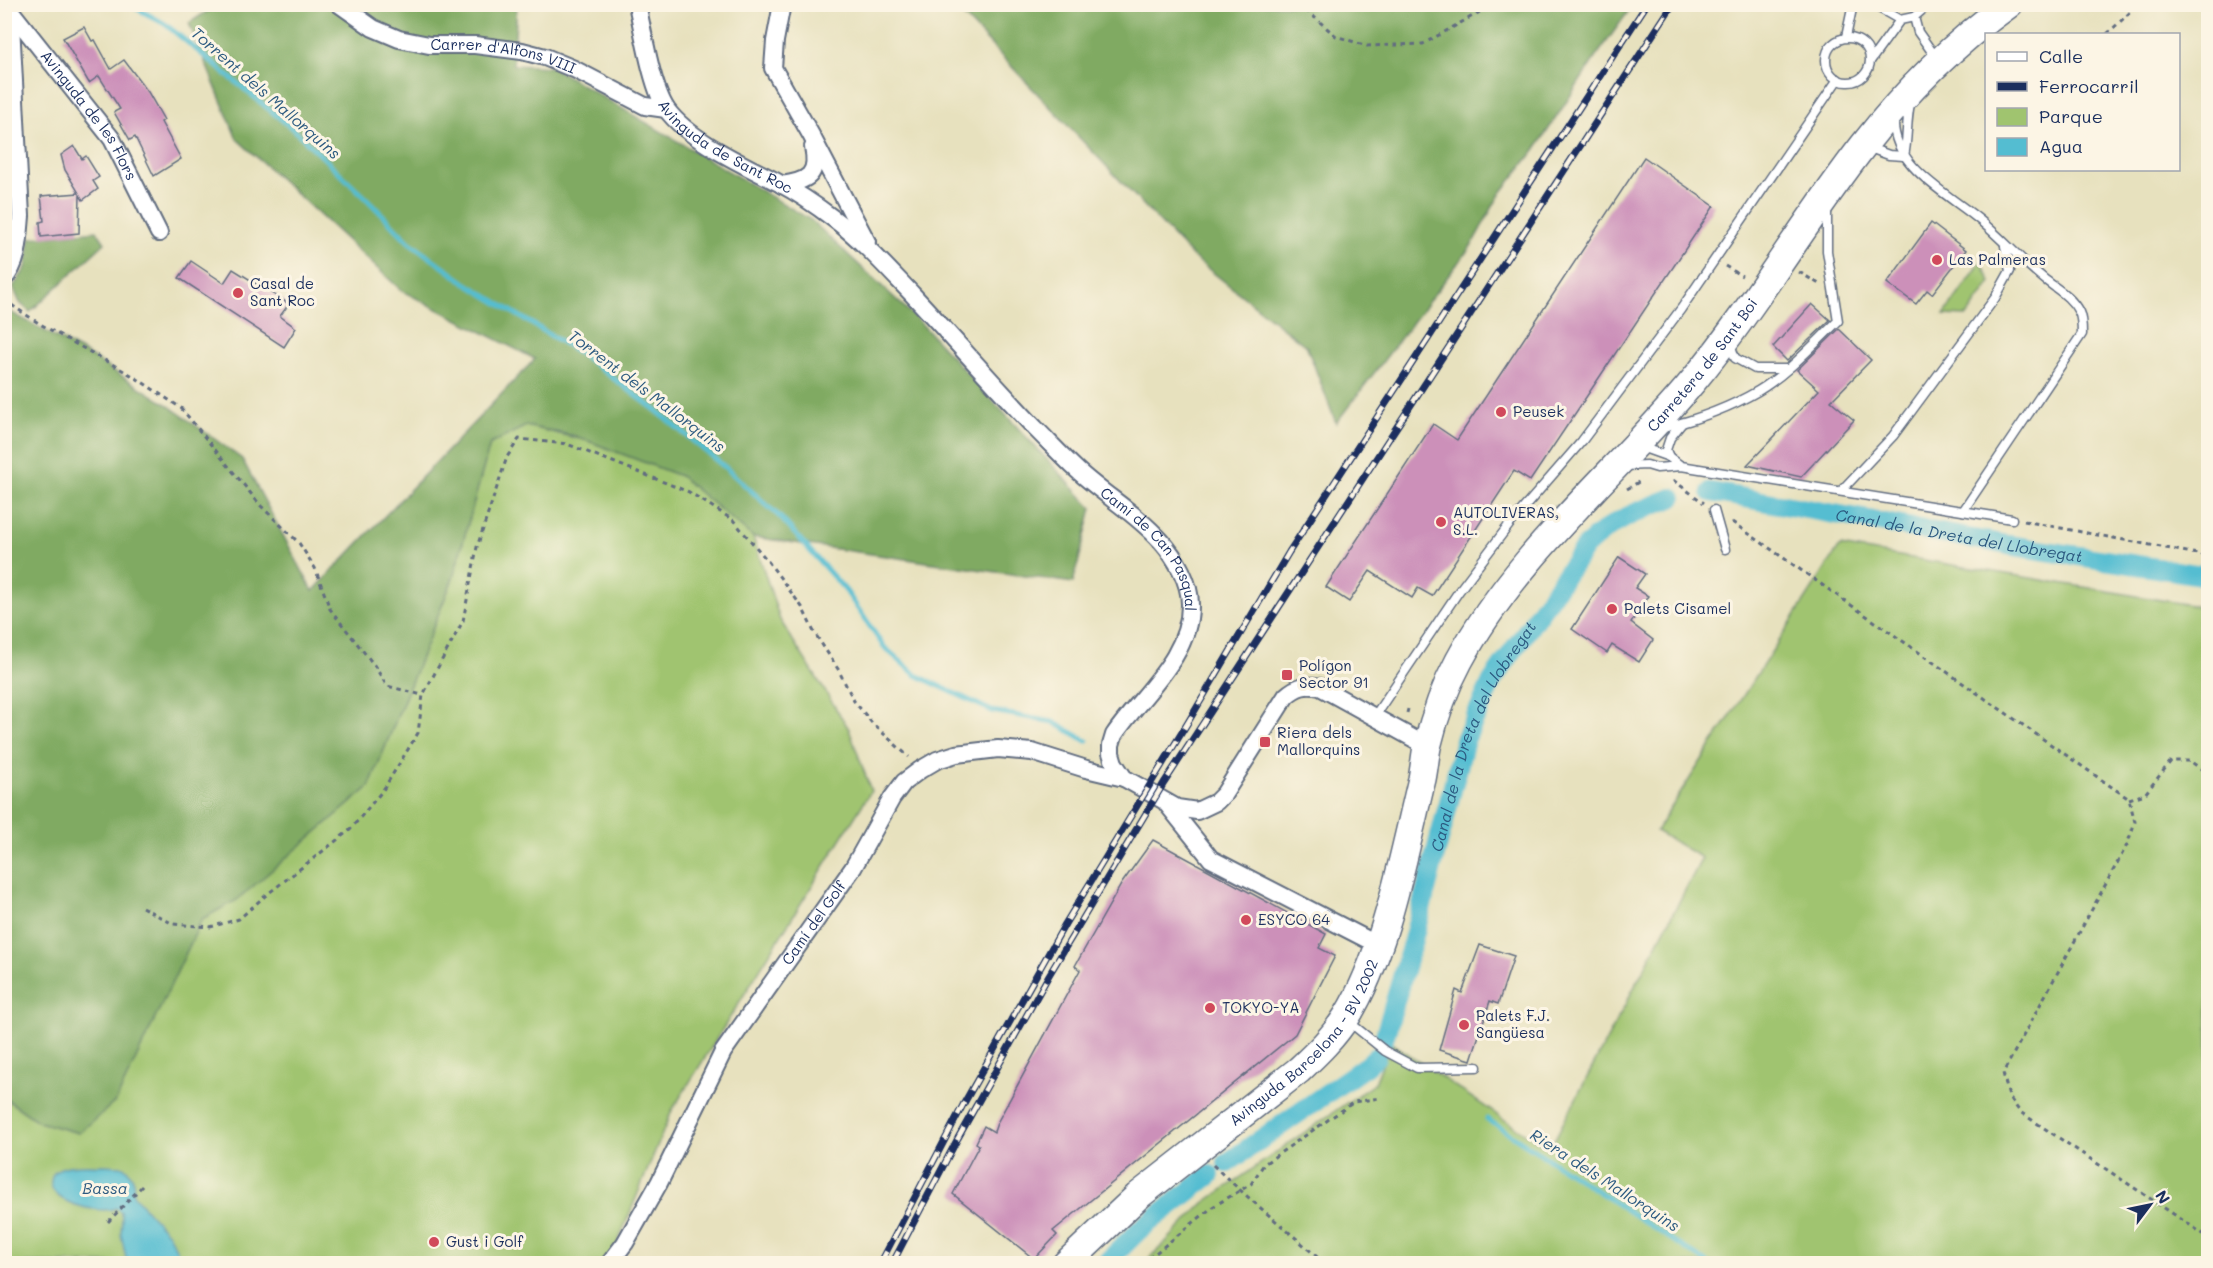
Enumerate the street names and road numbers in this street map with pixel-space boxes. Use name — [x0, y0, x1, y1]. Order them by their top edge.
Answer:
street label: Carrer d'Alfons VIII — [430, 34, 580, 78]
street label: Avinguda de les Flors — [37, 46, 142, 183]
street label: Avinguda de Sant Roc — [654, 96, 797, 198]
street label: Carretera de Sant Boi — [1642, 294, 1761, 436]
street label: Camí de Can Pasqual — [1097, 482, 1201, 612]
street label: Camí del Golf — [777, 876, 851, 969]
street label: Avinguda Barcelona - BV 2002 — [1225, 956, 1382, 1130]

